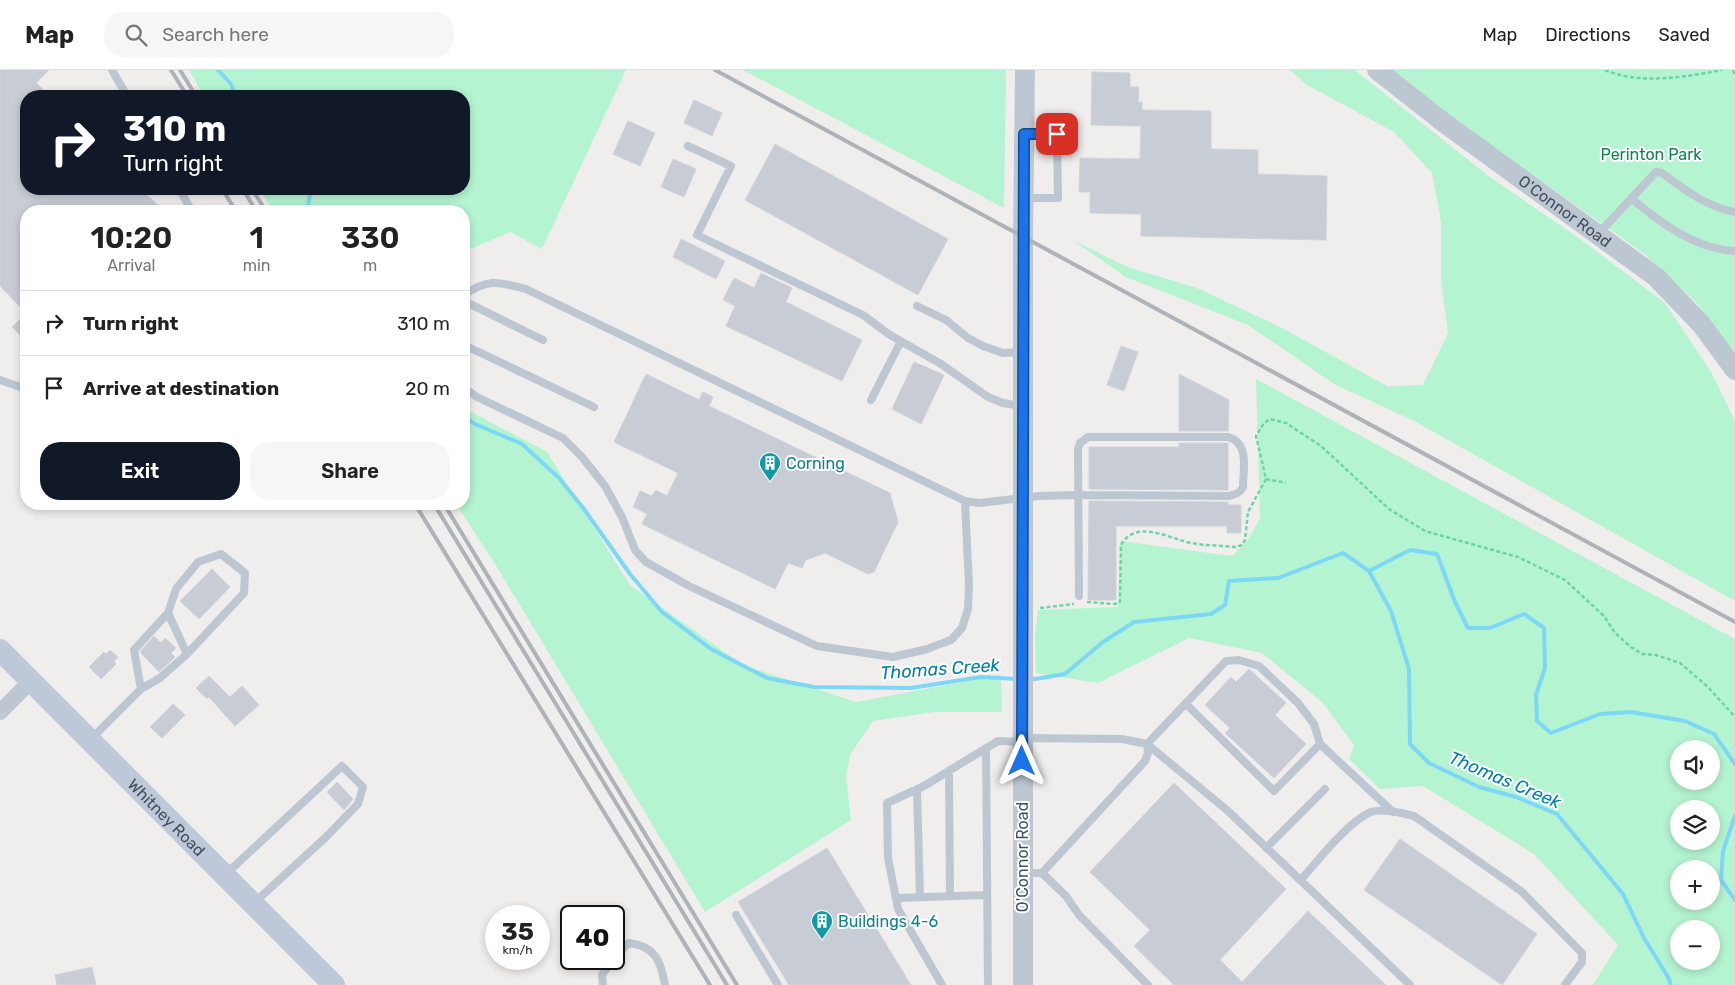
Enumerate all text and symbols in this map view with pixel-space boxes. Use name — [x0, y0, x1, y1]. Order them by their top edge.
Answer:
search box — [104, 12, 454, 57]
text: Map — [25, 21, 74, 49]
icon: search — [122, 21, 150, 49]
text: Search here — [162, 23, 269, 46]
text: Map — [1482, 24, 1517, 46]
text: Directions — [1545, 24, 1631, 46]
text: Saved — [1659, 24, 1710, 46]
text: 310 m — [123, 108, 226, 150]
icon: right — [40, 110, 105, 175]
pin — [1036, 113, 1078, 155]
icon: arrive — [1043, 120, 1071, 148]
park label: Perinton Park — [1601, 145, 1702, 164]
text: Turn right — [123, 150, 223, 177]
street label: O'Connor Road — [1515, 171, 1615, 251]
text: 10:20 — [90, 220, 172, 256]
text: 1 — [249, 220, 264, 256]
text: 330 — [341, 220, 400, 256]
text: Arrival — [107, 256, 155, 275]
text: min — [243, 256, 271, 275]
text: m — [363, 256, 377, 275]
icon: right — [40, 309, 68, 337]
text: Turn right — [83, 312, 178, 335]
text: 310 m — [397, 312, 450, 335]
icon: arrive — [40, 374, 68, 402]
text: Arrive at destination — [83, 377, 279, 400]
text: 20 m — [405, 377, 450, 400]
button: Exit — [40, 442, 240, 500]
button: Share — [250, 442, 450, 500]
building icon: Corning — [758, 451, 782, 482]
place label: Corning — [786, 454, 845, 473]
water label: Thomas Creek — [880, 654, 1001, 684]
position arrow — [995, 734, 1047, 786]
map controls — [1670, 740, 1720, 970]
button: sound — [1670, 740, 1720, 790]
water label: Thomas Creek — [1446, 747, 1565, 814]
street label: Whitney Road — [124, 775, 209, 860]
button: layers — [1670, 800, 1720, 850]
street label: O'Connor Road — [1013, 802, 1032, 912]
button: + — [1670, 860, 1720, 910]
speed limit sign: 40 — [560, 905, 625, 970]
building icon: Buildings 4-6 — [810, 909, 834, 940]
place label: Buildings 4-6 — [838, 912, 938, 931]
text: 35 — [501, 917, 534, 946]
button: − — [1670, 920, 1720, 970]
text: km/h — [503, 943, 532, 957]

